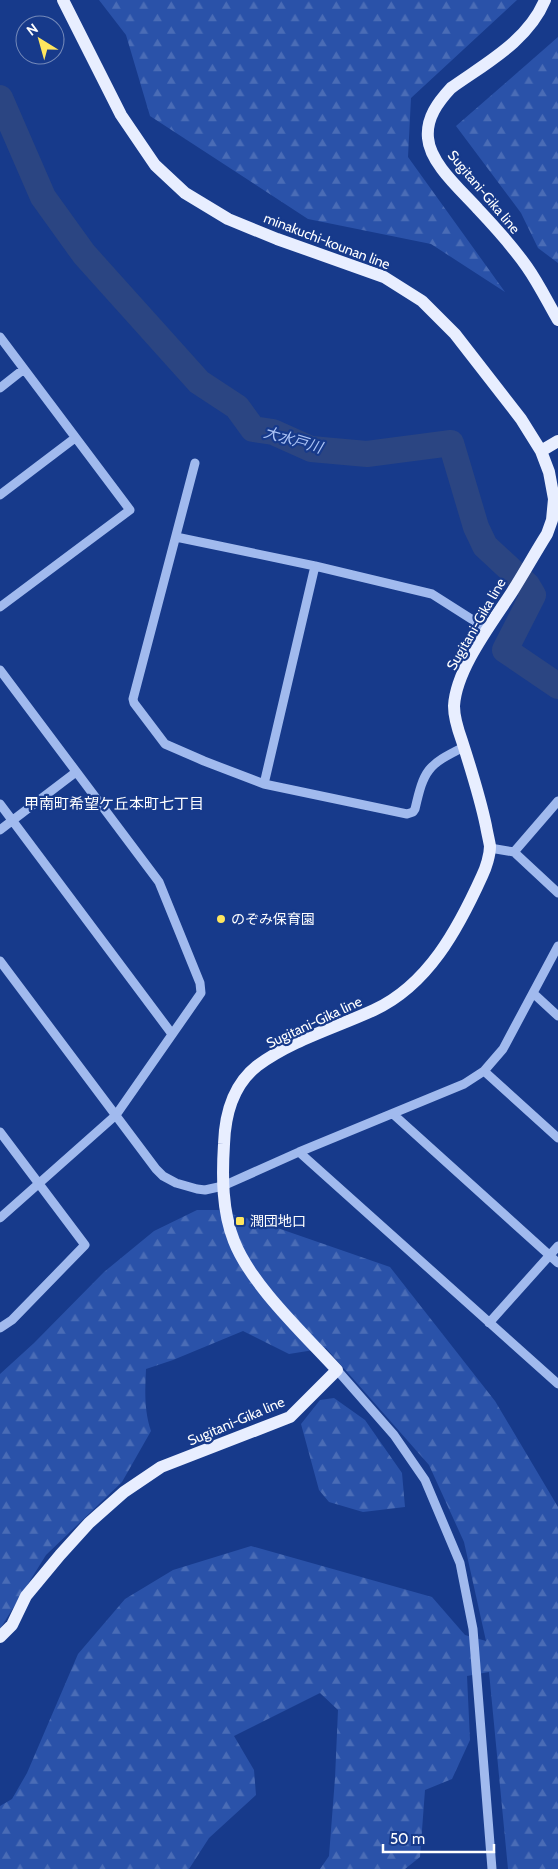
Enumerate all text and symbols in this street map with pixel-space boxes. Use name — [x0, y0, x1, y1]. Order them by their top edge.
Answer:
north arrow — [15, 15, 65, 65]
text: N — [23, 19, 42, 40]
street label: Sugitani-Gika line — [444, 147, 524, 237]
street label: minakuchi-kounan line — [261, 209, 393, 273]
water label: 大水戸川 — [262, 423, 326, 457]
street label: Sugitani-Gika line — [442, 575, 510, 673]
district label: 甲南町希望ケ丘本町七丁目 — [24, 795, 204, 813]
place label: のぞみ保育園 — [231, 910, 315, 928]
marker: のぞみ保育園 — [215, 913, 227, 925]
street label: Sugitani-Gika line — [263, 992, 365, 1052]
place label: 潤団地口 — [250, 1212, 306, 1230]
marker: 潤団地口 — [234, 1215, 246, 1227]
street label: Sugitani-Gika line — [185, 1393, 287, 1449]
scale bar — [383, 1822, 494, 1854]
text: 50 m — [390, 1830, 425, 1848]

